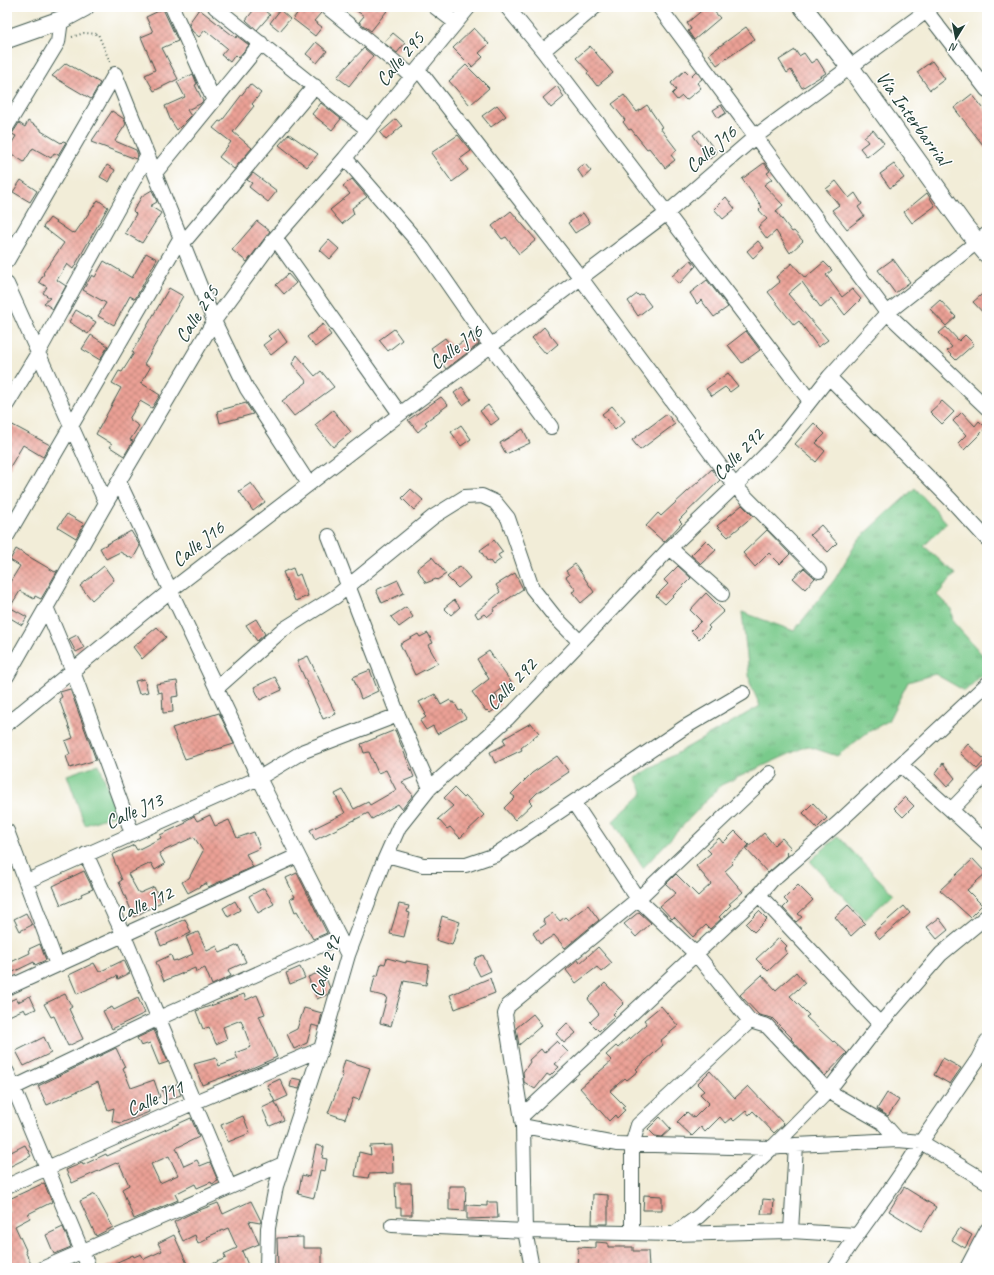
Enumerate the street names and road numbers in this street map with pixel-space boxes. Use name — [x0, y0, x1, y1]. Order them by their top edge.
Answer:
street label: Calle 295 — [370, 26, 431, 91]
street label: Vía Interbarrial — [870, 66, 958, 173]
street label: Calle J16 — [680, 119, 743, 178]
street label: Calle 295 — [169, 280, 225, 347]
street label: Calle J16 — [424, 318, 488, 375]
street label: Calle 292 — [707, 421, 770, 485]
street label: Calle J16 — [167, 515, 230, 572]
street label: Calle 292 — [480, 651, 543, 715]
street label: Calle J13 — [101, 786, 168, 835]
street label: Calle J12 — [111, 879, 178, 928]
street label: Calle 292 — [303, 930, 347, 1000]
street label: Calle J11 — [122, 1074, 189, 1122]

